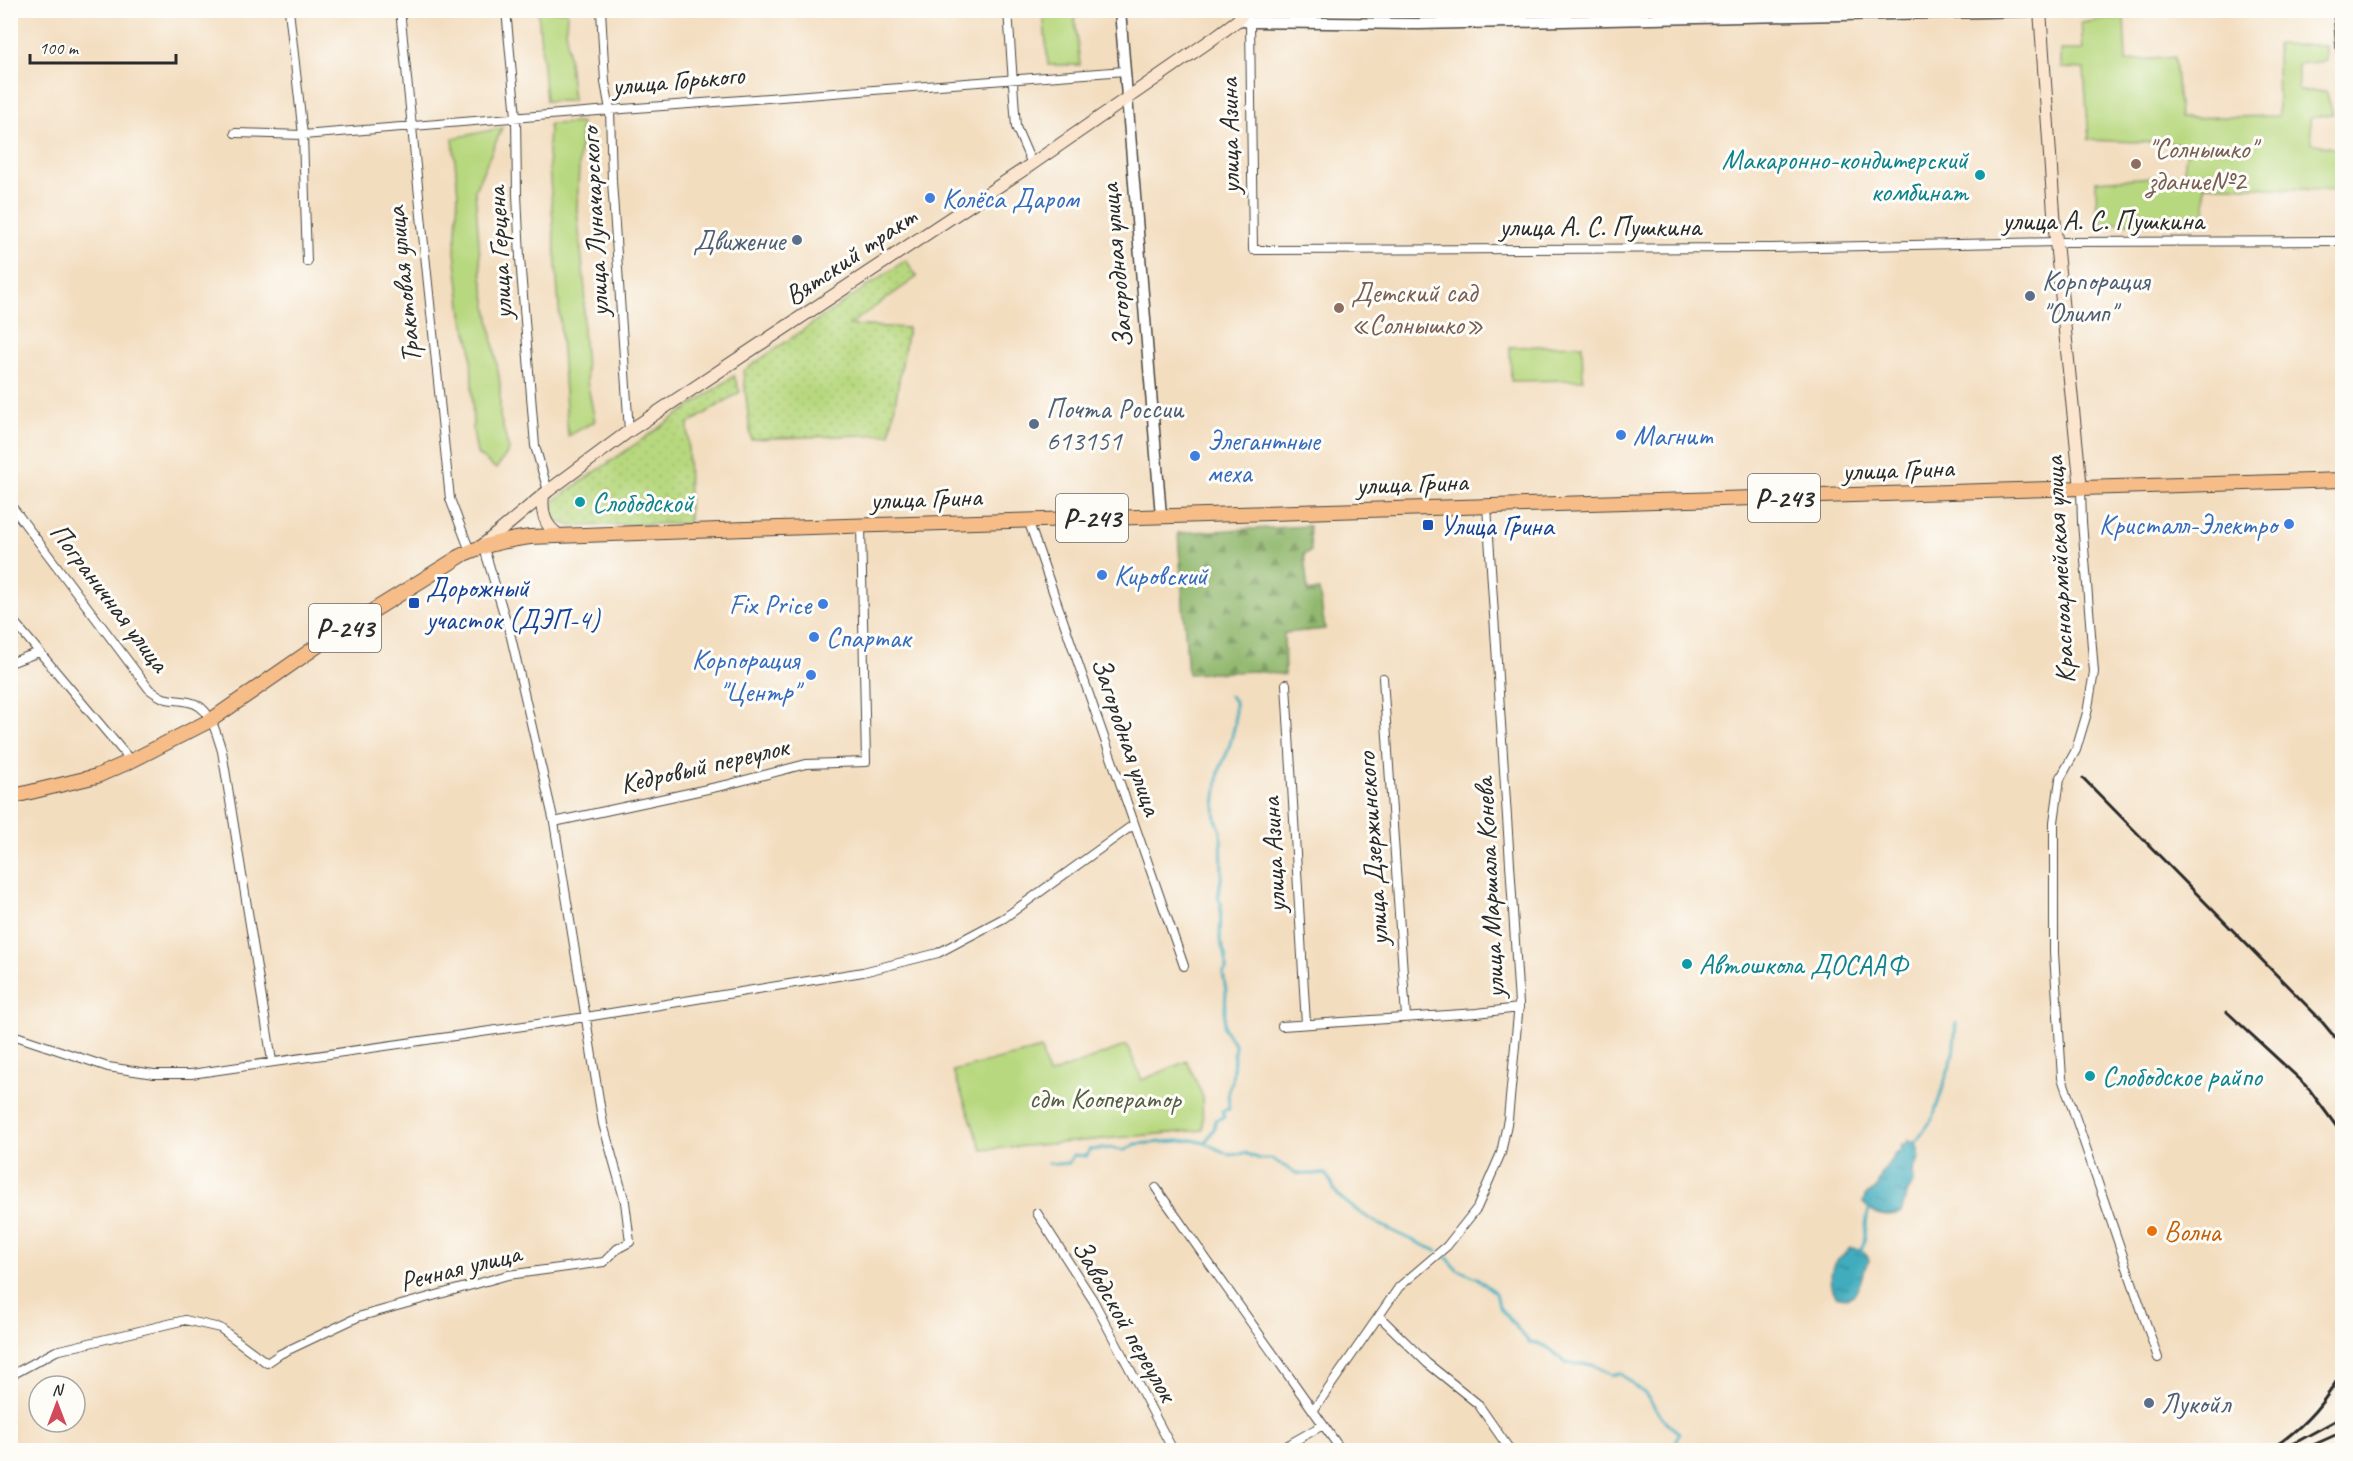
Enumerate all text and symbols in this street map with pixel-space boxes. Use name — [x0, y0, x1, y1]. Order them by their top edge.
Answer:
scale bar — [30, 27, 176, 65]
text: 100 m — [39, 37, 80, 59]
street label: улица Горького — [608, 57, 748, 103]
street label: улица Азина — [1210, 76, 1248, 196]
street label: улица Луначарского — [571, 123, 617, 320]
place label: "Солнышко" здание№2 — [2144, 131, 2261, 199]
place label: Макаронно-кондитерский комбинат — [1722, 142, 1970, 209]
marker: "Солнышко" здание№2 — [2129, 157, 2143, 171]
marker: Макаронно-кондитерский комбинат — [1973, 168, 1987, 182]
place label: Колёса Даром — [942, 181, 1081, 216]
street label: Загородная улица — [1091, 181, 1141, 350]
street label: улица Герцена — [478, 183, 520, 322]
marker: Колёса Даром — [923, 191, 937, 205]
street label: Вятский тракт — [778, 198, 924, 313]
street label: Трактовая улица — [377, 203, 429, 365]
street label: улица А. С. Пушкина — [2000, 203, 2206, 238]
street label: улица А. С. Пушкина — [1497, 209, 1703, 244]
place label: Движение — [693, 223, 787, 258]
marker: Движение — [790, 233, 804, 247]
place label: Корпорация "Олимп" — [2042, 263, 2152, 330]
place label: Детский сад «Солнышко» — [1351, 275, 1484, 342]
marker: Корпорация "Олимп" — [2023, 289, 2037, 303]
marker: Детский сад «Солнышко» — [1332, 301, 1346, 315]
place label: Почта России 613151 — [1046, 391, 1185, 458]
marker: Почта России 613151 — [1027, 417, 1041, 431]
place label: Магнит — [1633, 418, 1714, 453]
place label: Элегантные меха — [1207, 423, 1321, 490]
marker: Магнит — [1614, 428, 1628, 442]
marker: Элегантные меха — [1188, 449, 1202, 463]
street label: улица Грина — [1840, 450, 1956, 489]
street label: Красноармейская улица — [2035, 454, 2082, 684]
street label: улица Грина — [1354, 464, 1470, 503]
road number: Р-243 — [1748, 474, 1820, 522]
street label: улица Грина — [868, 479, 984, 518]
place label: Слободской — [592, 485, 695, 520]
road number: Р-243 — [1056, 494, 1128, 542]
marker: Слободской — [573, 495, 587, 509]
place label: Кристалл-Электро — [2099, 507, 2280, 542]
place label: Улица Грина — [1440, 508, 1556, 543]
street label: Пограничная улица — [42, 515, 179, 680]
marker: Кристалл-Электро — [2282, 517, 2296, 531]
marker: Улица Грина — [1421, 518, 1435, 532]
place label: Кировский — [1114, 558, 1209, 593]
marker: Кировский — [1095, 568, 1109, 582]
place label: Дорожный участок (ДЭП-4) — [424, 570, 601, 637]
place label: Fix Price — [729, 587, 813, 622]
marker: Дорожный участок (ДЭП-4) — [407, 596, 421, 610]
marker: Fix Price — [816, 597, 830, 611]
road number: Р-243 — [309, 604, 381, 652]
place label: Спартак — [826, 620, 913, 655]
marker: Спартак — [807, 630, 821, 644]
place label: Корпорация "Центр" — [692, 642, 804, 709]
street label: Загородная улица — [1084, 652, 1171, 821]
marker: Корпорация "Центр" — [804, 668, 818, 682]
street label: Кедровый переулок — [617, 728, 794, 801]
street label: улица Дзержинского — [1348, 749, 1396, 949]
street label: улица Маршала Конева — [1466, 774, 1512, 1001]
street label: улица Азина — [1252, 795, 1294, 916]
place label: Автошкола ДОСААФ — [1699, 947, 1910, 982]
marker: Автошкола ДОСААФ — [1680, 957, 1694, 971]
place label: Слободское райпо — [2102, 1059, 2264, 1094]
marker: Слободское райпо — [2083, 1069, 2097, 1083]
park label: сдт Кооператор — [1029, 1081, 1182, 1116]
place label: Волна — [2164, 1214, 2222, 1249]
marker: Волна — [2145, 1224, 2159, 1238]
street label: Заводской переулок — [1064, 1233, 1187, 1410]
street label: Речная улица — [396, 1234, 527, 1299]
north arrow — [27, 1374, 87, 1434]
text: N — [52, 1380, 65, 1400]
place label: Лукойл — [2161, 1386, 2232, 1421]
marker: Лукойл — [2142, 1396, 2156, 1410]

